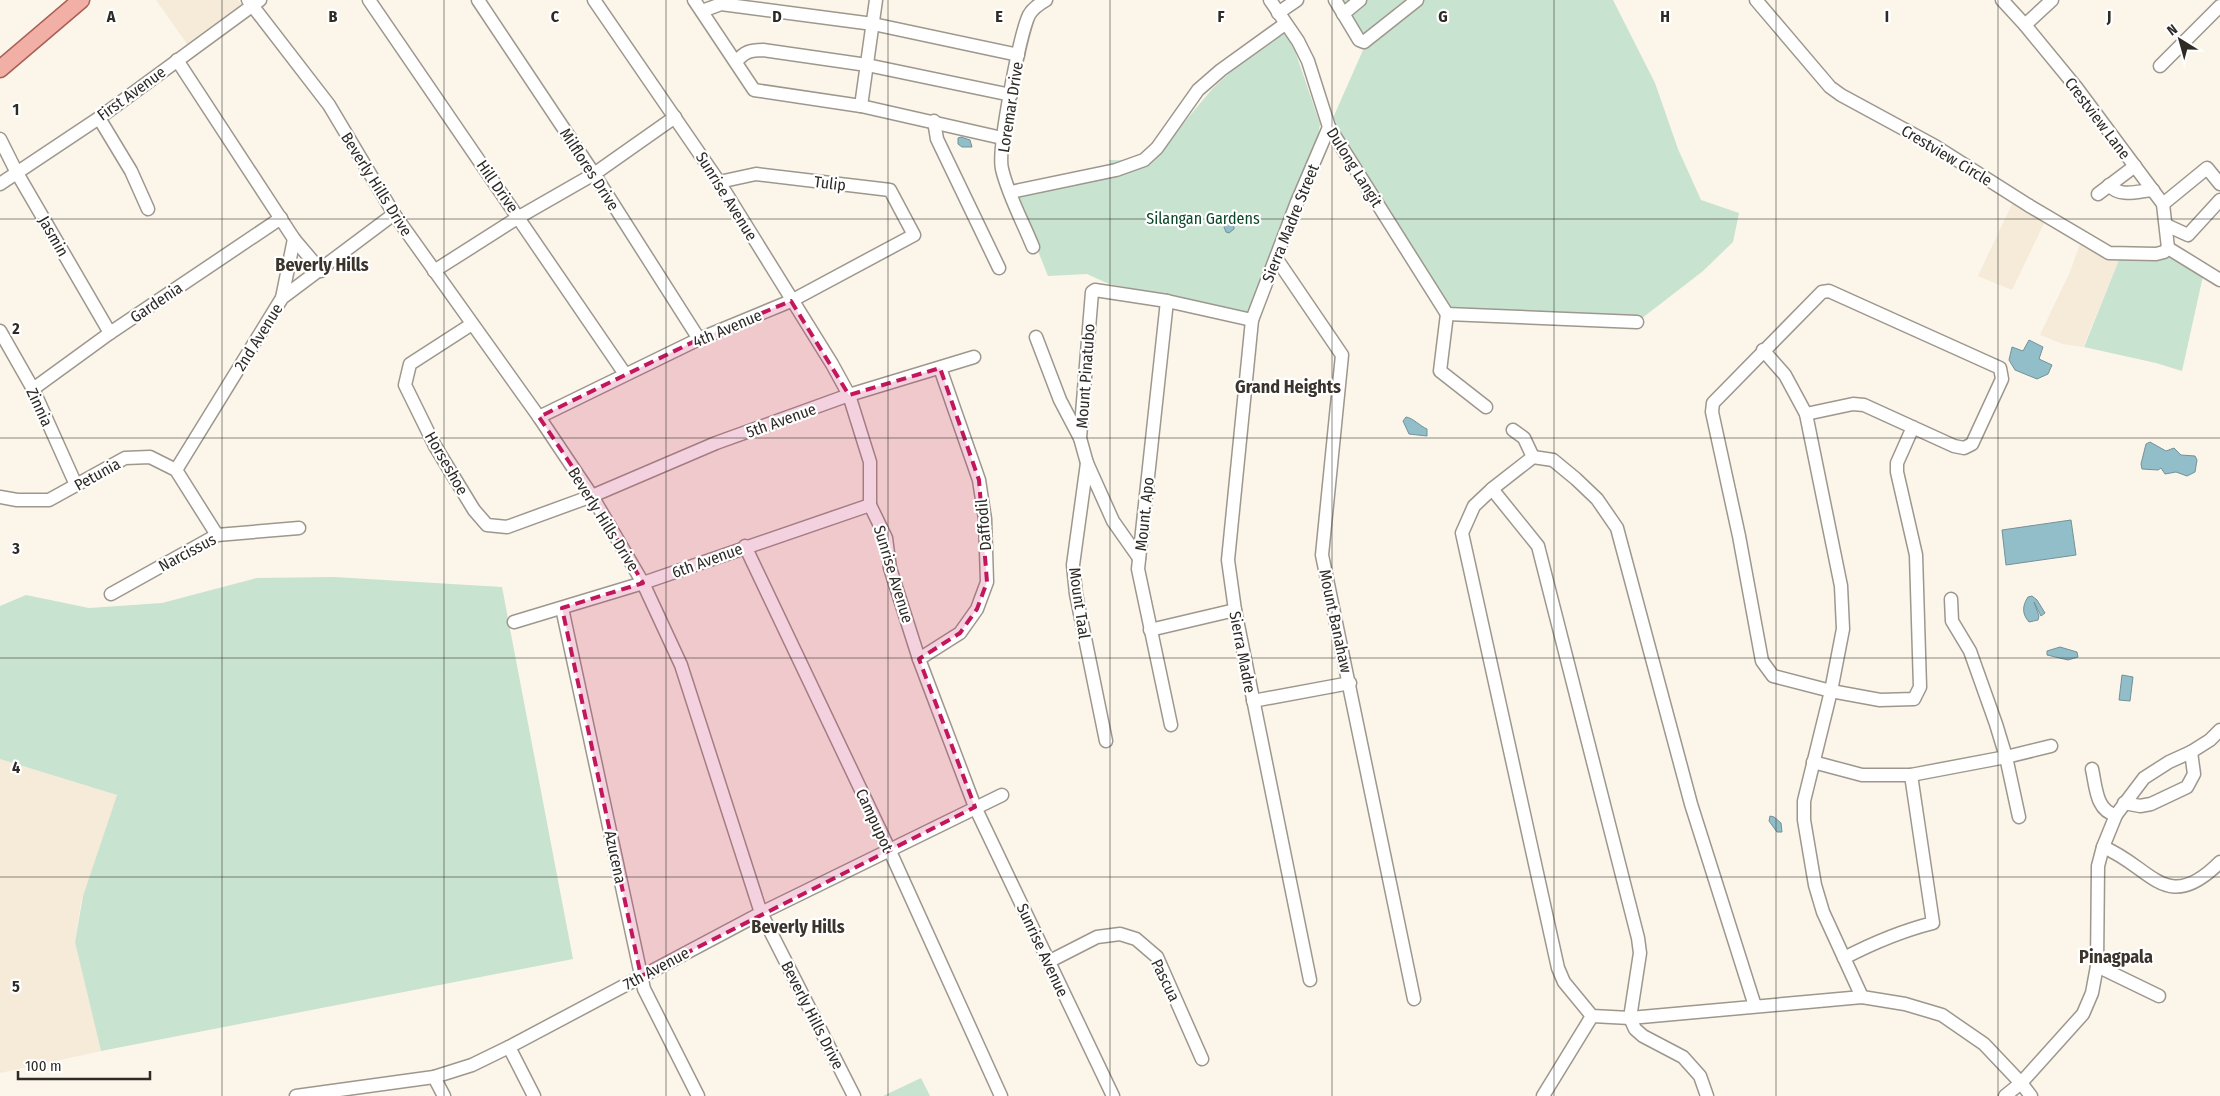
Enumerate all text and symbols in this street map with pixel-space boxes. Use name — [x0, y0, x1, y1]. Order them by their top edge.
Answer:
text: A — [106, 7, 116, 26]
text: B — [329, 7, 338, 26]
text: C — [551, 7, 560, 26]
text: D — [772, 7, 782, 26]
text: E — [995, 7, 1003, 26]
text: F — [1217, 7, 1225, 26]
text: G — [1438, 7, 1448, 26]
text: H — [1660, 7, 1670, 26]
text: I — [1885, 7, 1889, 26]
text: J — [2106, 7, 2111, 26]
north arrow — [2155, 15, 2205, 65]
text: N — [2164, 21, 2181, 39]
street label: Loremar Drive — [994, 60, 1027, 154]
street label: First Avenue — [93, 62, 169, 125]
street label: Crestview Lane — [2061, 74, 2135, 163]
text: 1 — [13, 100, 19, 119]
street label: Crestview Circle — [1898, 121, 1996, 190]
street label: Dulong Langit — [1323, 124, 1387, 211]
street label: Milflores Drive — [556, 125, 623, 214]
street label: Beverly Hills Drive — [337, 129, 416, 240]
street label: Sunrise Avenue — [692, 148, 761, 244]
street label: Hill Drive — [473, 156, 523, 216]
street label: Sierra Madre Street — [1258, 160, 1323, 285]
street label: Tulip — [813, 172, 847, 195]
park label: Silangan Gardens — [1146, 209, 1260, 228]
street label: Jasmin — [34, 213, 73, 260]
district label: Beverly Hills — [275, 254, 369, 276]
street label: Gardenia — [127, 278, 186, 327]
street label: 2nd Avenue — [230, 300, 287, 374]
street label: 4th Avenue — [690, 305, 765, 352]
text: 2 — [11, 319, 20, 338]
street label: Mount Pinatubo — [1072, 323, 1099, 429]
district label: Grand Heights — [1235, 376, 1341, 398]
street label: Zinnia — [22, 385, 57, 430]
street label: 5th Avenue — [744, 399, 819, 442]
street label: Horseshoe — [421, 428, 472, 498]
street label: Petunia — [71, 454, 124, 495]
street label: Beverly Hills Drive — [564, 464, 643, 575]
street label: Mount. Apo — [1131, 476, 1158, 552]
street label: Daffodil — [972, 498, 995, 552]
street label: Sunrise Avenue — [870, 523, 917, 625]
street label: Narcissus — [155, 529, 219, 575]
text: 3 — [11, 539, 20, 558]
street label: 6th Avenue — [669, 539, 745, 582]
street label: Mount Taal — [1065, 566, 1094, 640]
street label: Mount Banahaw — [1315, 568, 1356, 675]
street label: Sierra Madre — [1225, 610, 1260, 695]
text: 4 — [12, 758, 20, 777]
street label: Campupot — [852, 786, 898, 855]
street label: Azucena — [601, 829, 630, 885]
street label: Sunrise Avenue — [1013, 900, 1073, 1000]
district label: Beverly Hills — [751, 916, 845, 938]
street label: 7th Avenue — [620, 943, 693, 994]
district label: Pinagpala — [2079, 946, 2153, 968]
street label: Pascua — [1147, 956, 1184, 1005]
street label: Beverly Hills Drive — [777, 958, 848, 1073]
text: 5 — [12, 977, 20, 996]
scale bar — [18, 1048, 150, 1080]
text: 100 m — [25, 1057, 62, 1075]

